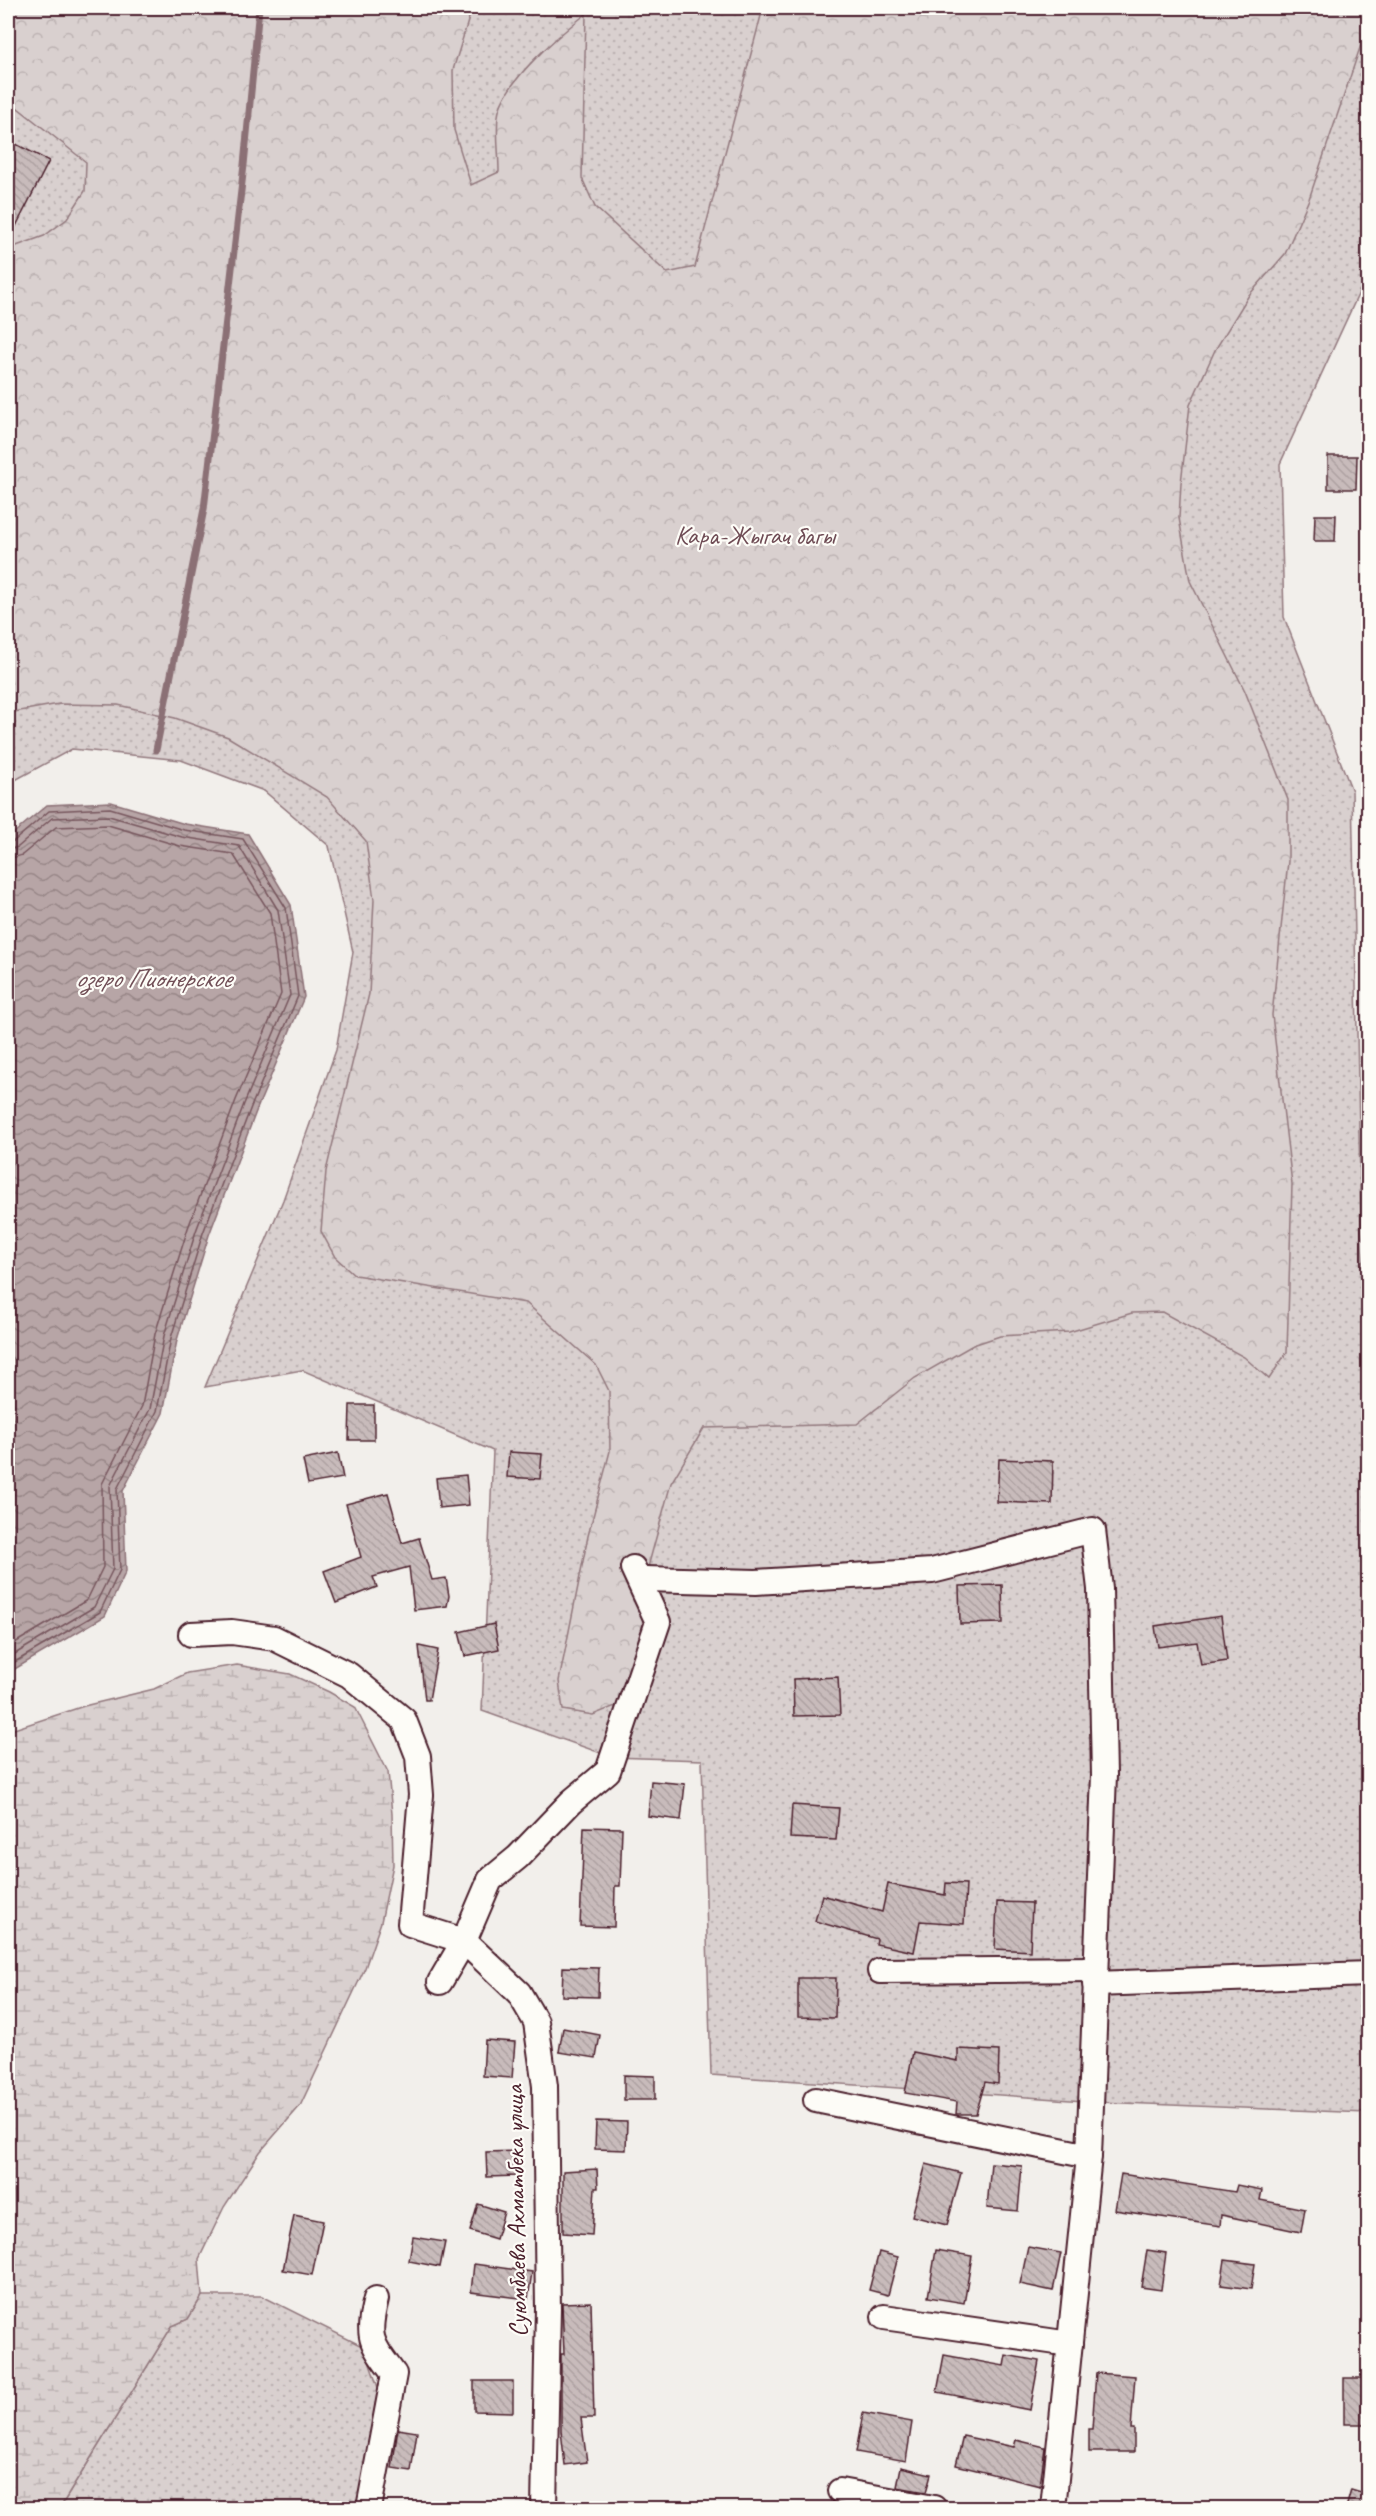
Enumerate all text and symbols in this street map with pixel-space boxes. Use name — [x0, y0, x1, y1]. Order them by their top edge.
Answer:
park label: Кара-Жыгач багы — [675, 519, 837, 552]
water label: озеро Пионерское — [75, 961, 235, 996]
street label: Суюмбаева Ахматбека улица — [497, 2083, 535, 2337]

